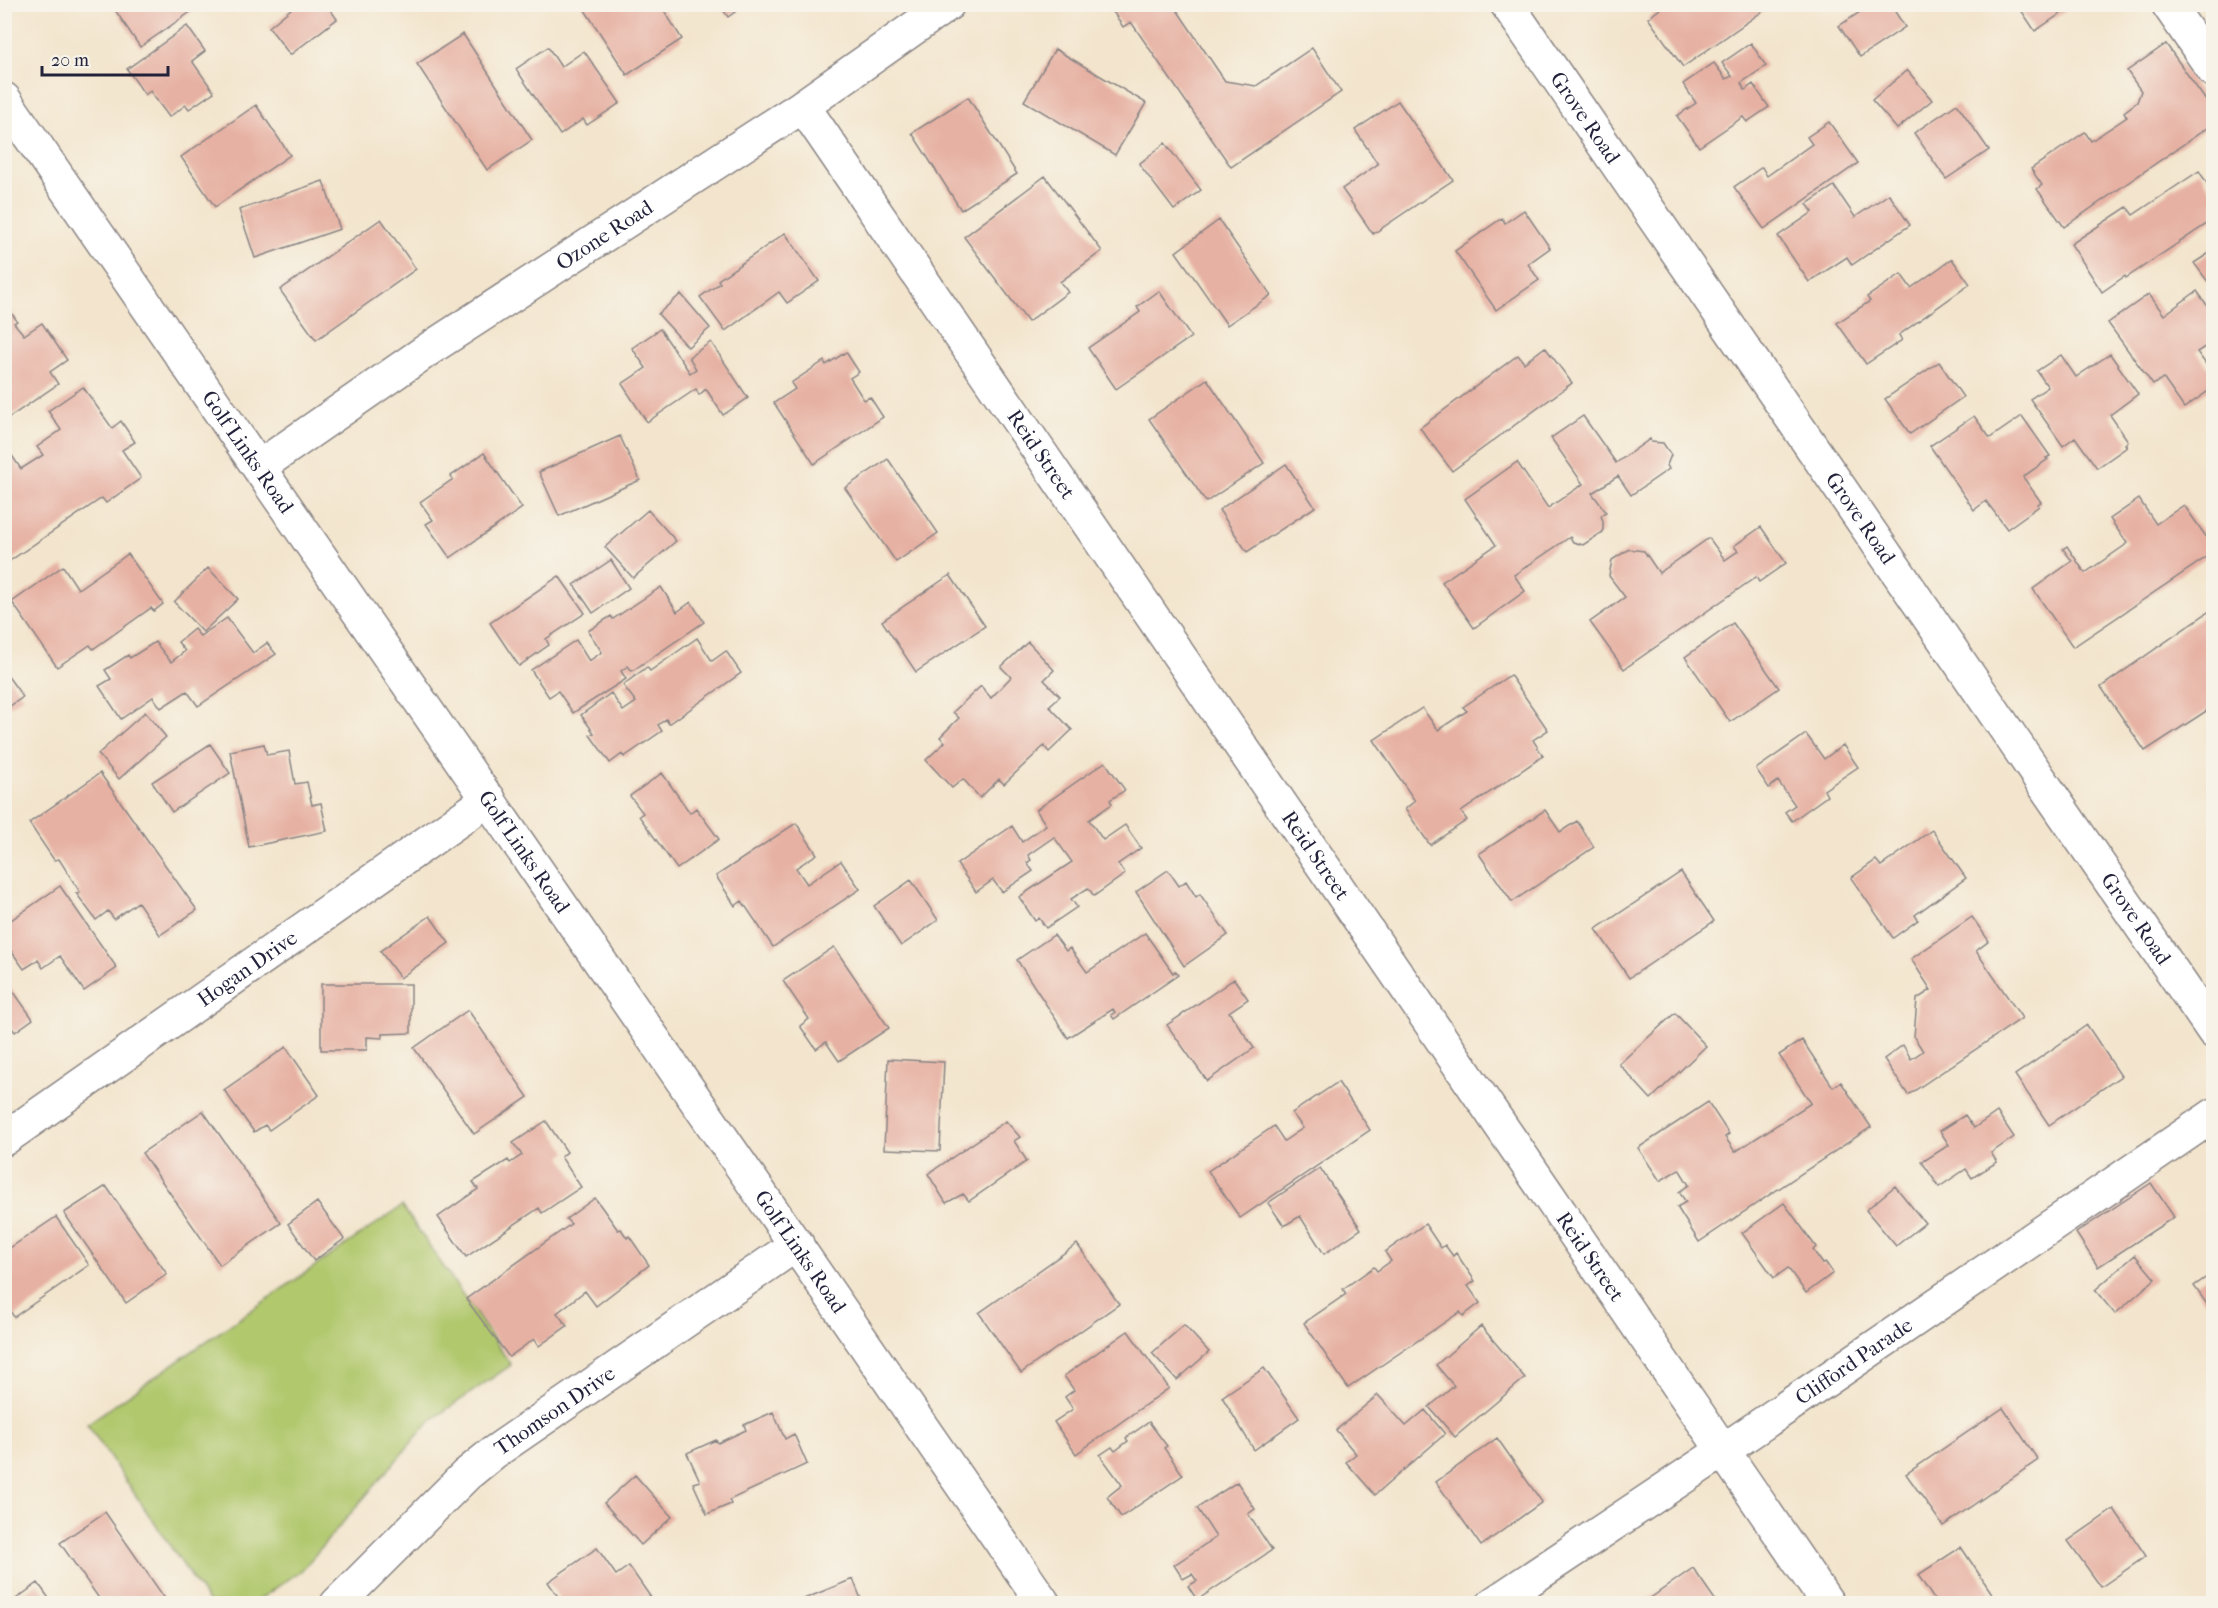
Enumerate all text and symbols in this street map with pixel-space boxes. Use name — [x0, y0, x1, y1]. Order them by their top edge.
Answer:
scale bar — [42, 39, 168, 77]
text: 20 m — [51, 50, 89, 71]
street label: Grove Road — [1545, 67, 1625, 169]
street label: Ozone Road — [552, 195, 658, 275]
street label: Golf Links Road — [197, 386, 299, 518]
street label: Reid Street — [1002, 405, 1081, 504]
street label: Grove Road — [1821, 468, 1901, 569]
street label: Golf Links Road — [474, 786, 575, 918]
street label: Reid Street — [1277, 806, 1355, 905]
street label: Grove Road — [2096, 868, 2176, 969]
street label: Hogan Drive — [193, 925, 302, 1012]
street label: Golf Links Road — [750, 1186, 851, 1318]
street label: Reid Street — [1551, 1207, 1629, 1306]
street label: Clifford Parade — [1791, 1313, 1917, 1410]
street label: Thomson Drive — [490, 1361, 619, 1460]

